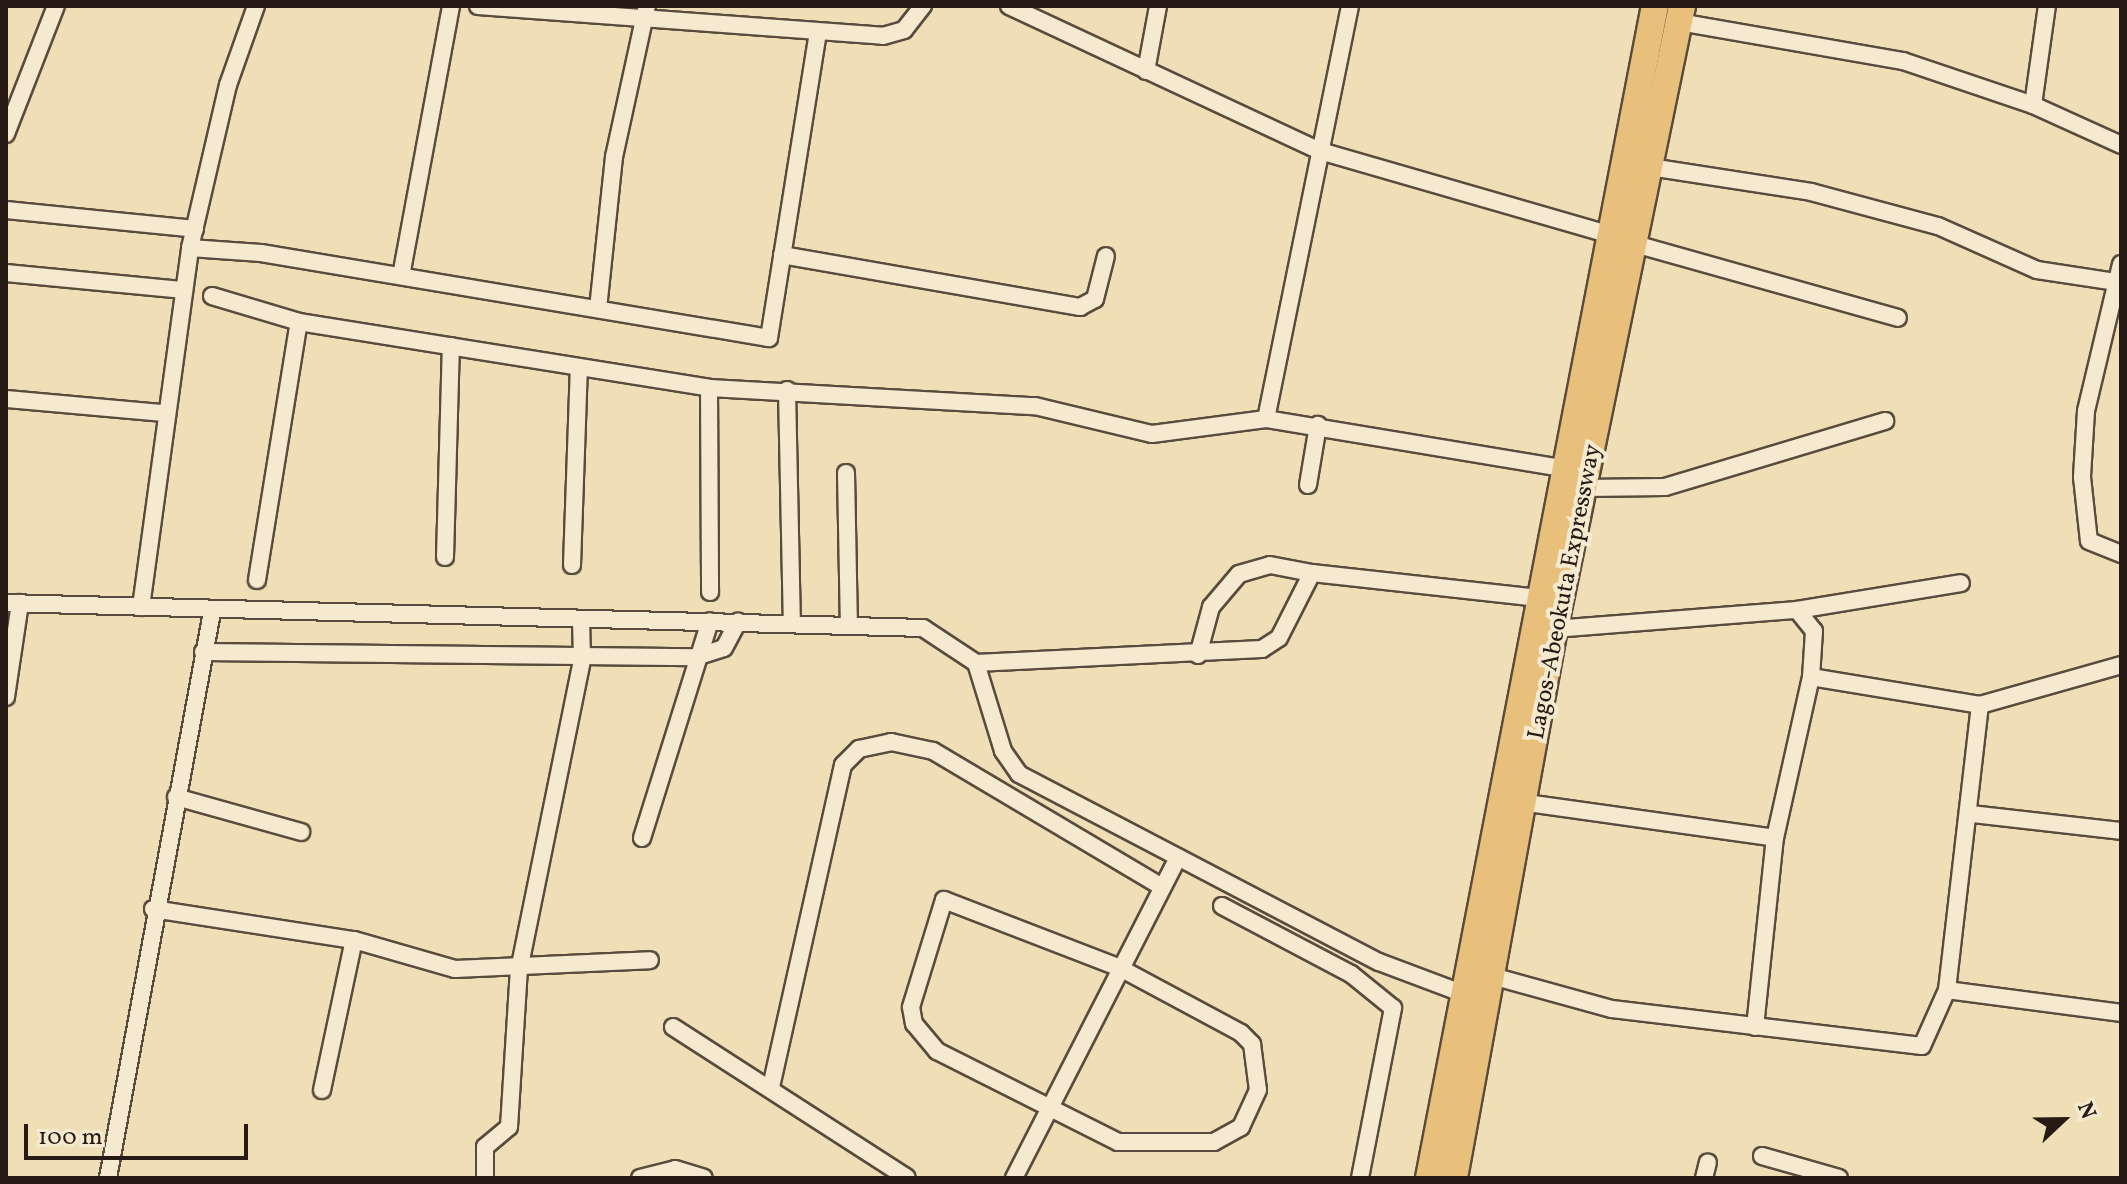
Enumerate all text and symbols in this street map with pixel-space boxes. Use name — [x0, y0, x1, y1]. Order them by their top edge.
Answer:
street label: Lagos-Abeokuta Expressway — [1523, 442, 1609, 742]
north arrow — [2023, 1080, 2103, 1160]
text: N — [2068, 1098, 2103, 1124]
scale bar — [28, 1108, 252, 1158]
text: 100 m — [38, 1121, 103, 1155]

